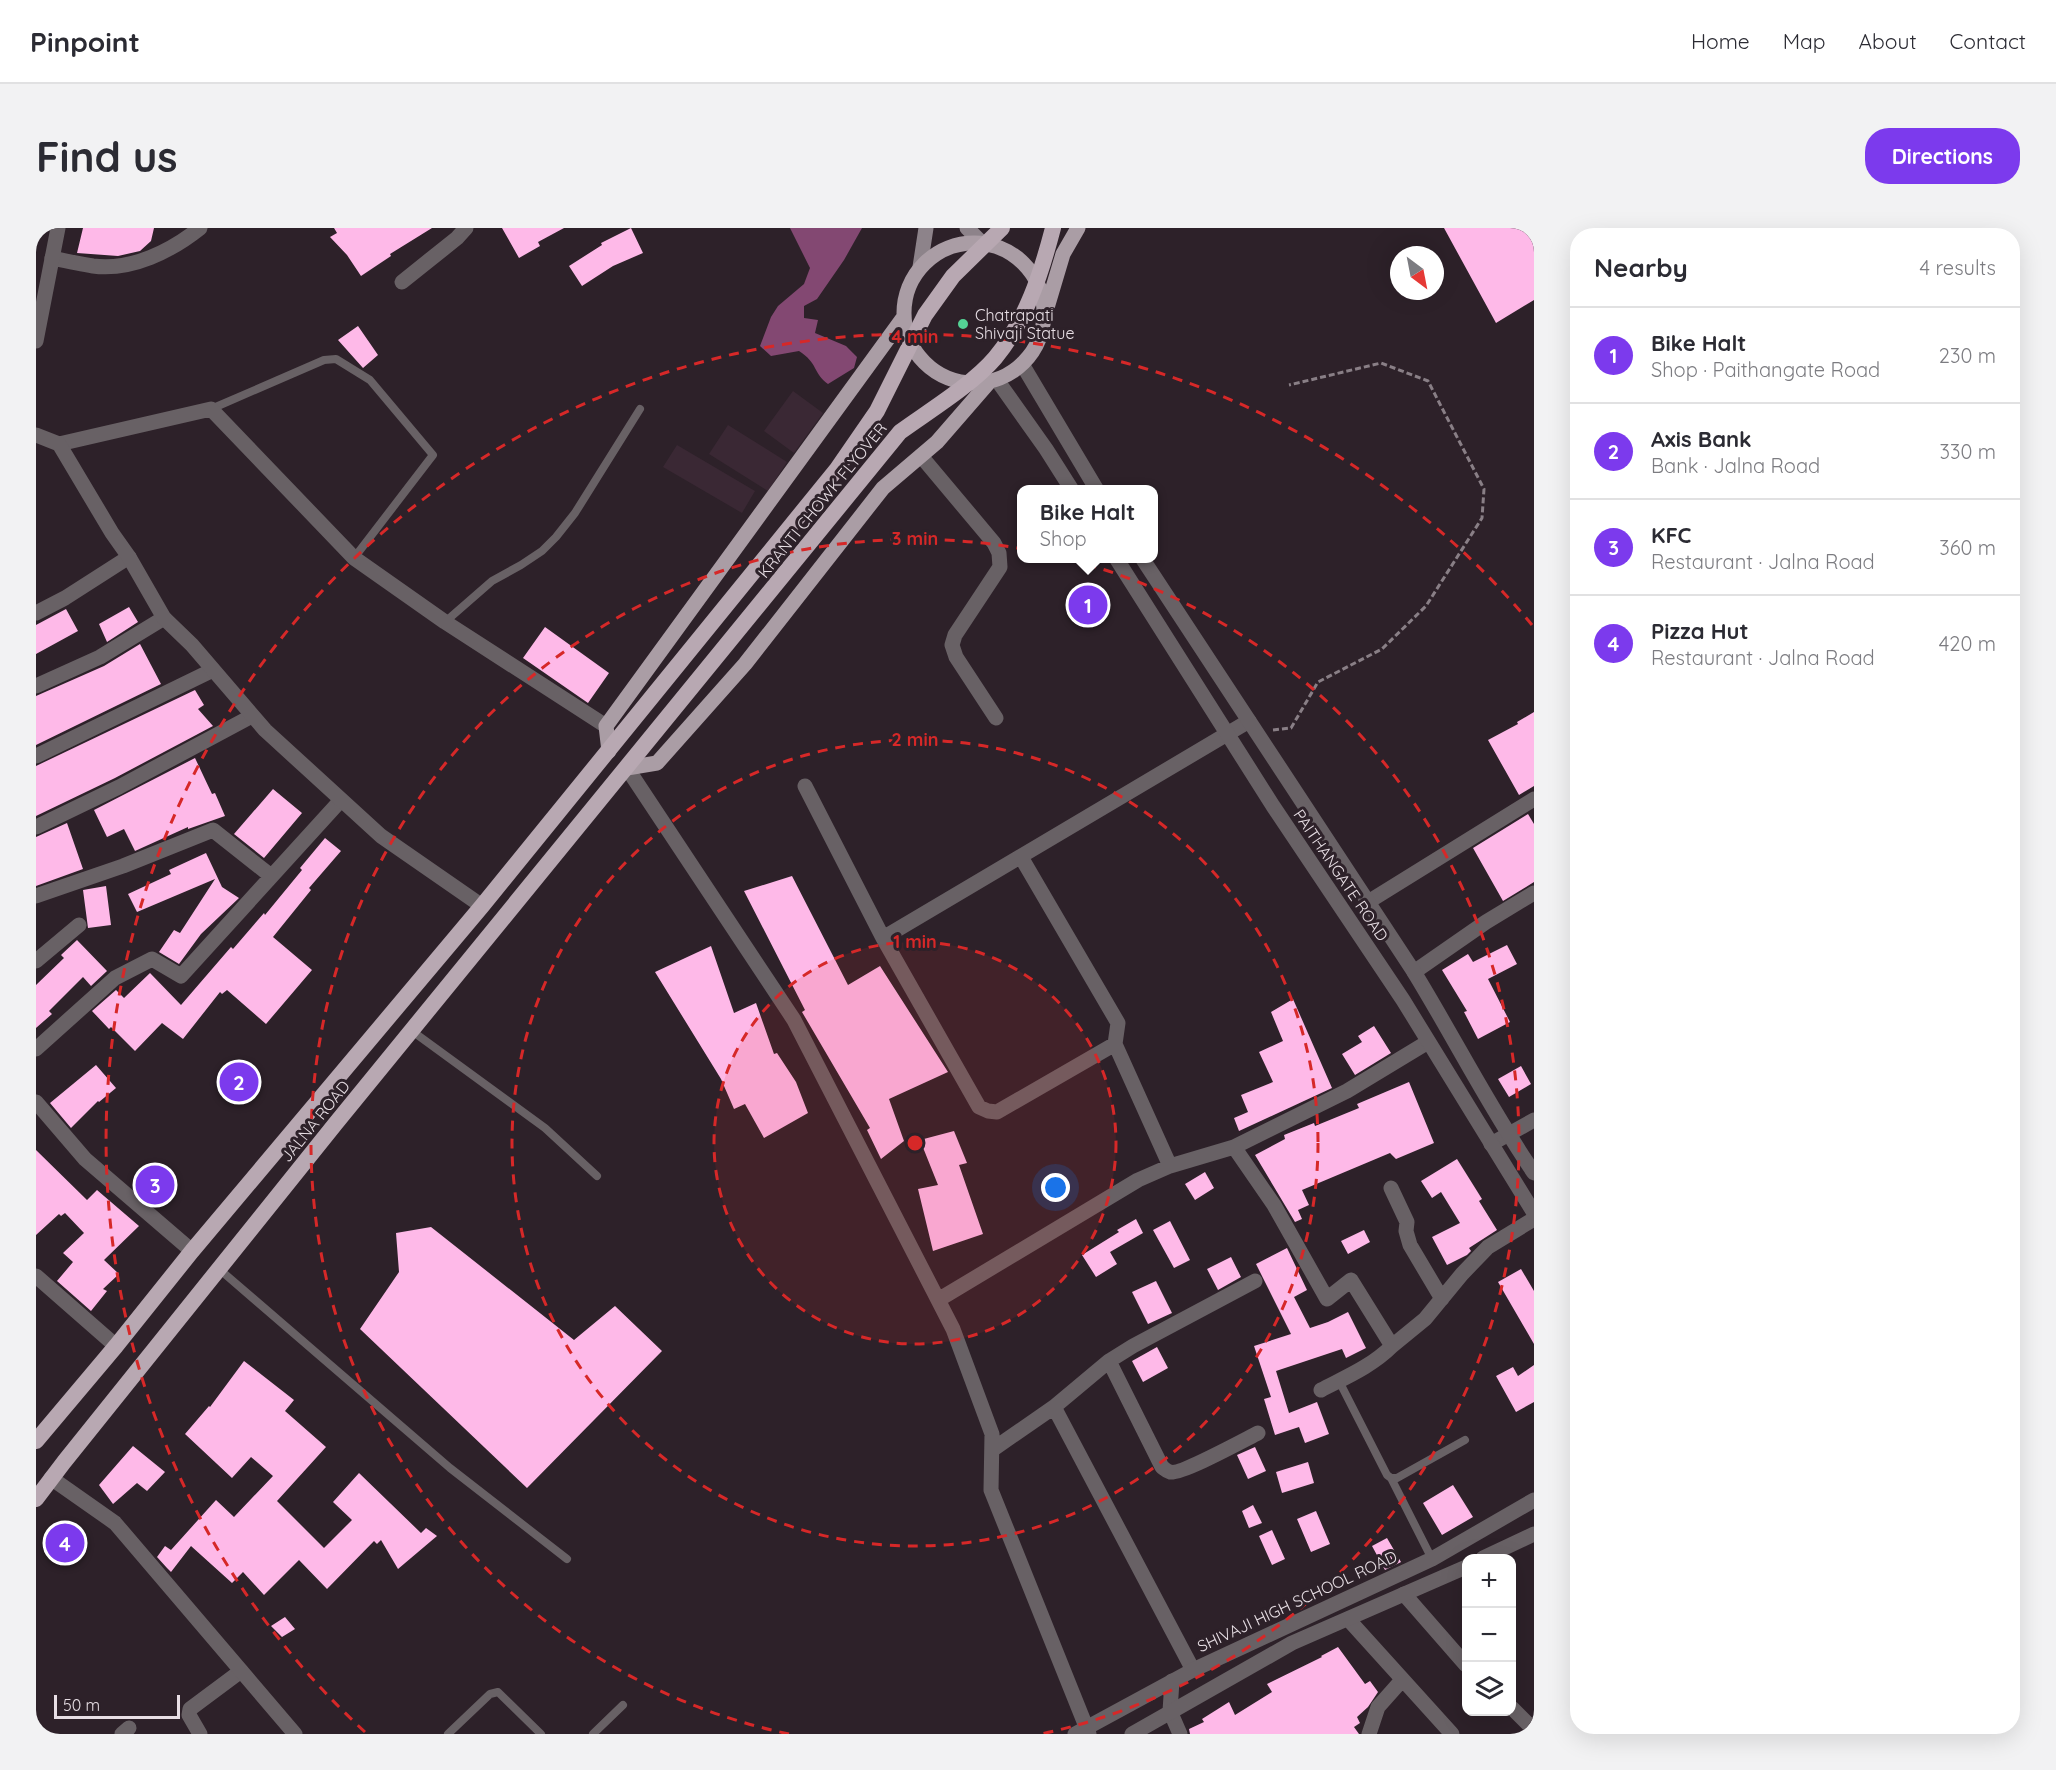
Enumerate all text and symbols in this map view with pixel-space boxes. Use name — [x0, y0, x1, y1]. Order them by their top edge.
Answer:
text: Pinpoint — [30, 24, 140, 59]
text: Home — [1691, 28, 1750, 54]
text: Map — [1783, 28, 1826, 54]
text: About — [1859, 28, 1917, 54]
text: Contact — [1950, 28, 2026, 54]
button: Directions — [1865, 128, 2020, 184]
text: Find us — [36, 130, 178, 183]
north arrow — [1390, 246, 1444, 300]
text: Nearby — [1594, 251, 1688, 284]
text: 4 results — [1920, 255, 1996, 280]
place label: Chatrapati Shivaji Statue — [975, 305, 1074, 343]
marker: Chatrapati Shivaji Statue — [956, 317, 970, 331]
text: 4 min — [891, 325, 939, 348]
text: Bike Halt — [1651, 329, 1746, 357]
text: 1 — [1610, 343, 1617, 368]
text: 230 m — [1939, 343, 1996, 368]
text: Shop · Paithangate Road — [1651, 357, 1880, 382]
street label: KRANTI CHOWK FLYOVER — [753, 418, 891, 582]
text: Axis Bank — [1651, 425, 1752, 453]
text: 2 — [1608, 439, 1619, 464]
text: 330 m — [1939, 439, 1996, 464]
text: Bank · Jalna Road — [1651, 453, 1820, 478]
popup — [1017, 485, 1158, 563]
text: Bike Halt — [1040, 498, 1135, 526]
text: KFC — [1651, 521, 1691, 549]
text: Shop — [1040, 526, 1087, 551]
text: 3 min — [892, 527, 938, 550]
text: 3 — [1608, 535, 1619, 560]
text: 360 m — [1939, 535, 1996, 560]
text: Restaurant · Jalna Road — [1651, 549, 1875, 574]
pin: 1 — [1068, 582, 1108, 628]
text: Pizza Hut — [1651, 617, 1748, 645]
text: 4 — [1608, 631, 1619, 656]
text: 420 m — [1939, 631, 1996, 656]
text: Restaurant · Jalna Road — [1651, 645, 1875, 670]
text: 2 min — [892, 728, 938, 751]
street label: PAITHANGATE ROAD — [1289, 805, 1393, 945]
text: 1 min — [893, 930, 937, 953]
pin: 2 — [220, 1060, 258, 1104]
street label: JALNA ROAD — [276, 1076, 354, 1166]
centre of rings — [905, 1133, 925, 1153]
pin: 3 — [136, 1162, 174, 1208]
your location — [1041, 1173, 1070, 1202]
pin: 4 — [45, 1520, 84, 1566]
street label: SHIVAJI HIGH SCHOOL ROAD — [1194, 1546, 1400, 1656]
map controls — [1462, 1554, 1516, 1716]
button: + — [1462, 1554, 1516, 1608]
button: − — [1462, 1608, 1516, 1662]
button: layers — [1462, 1662, 1516, 1716]
scale bar — [54, 1692, 180, 1720]
text: 50 m — [63, 1695, 100, 1715]

